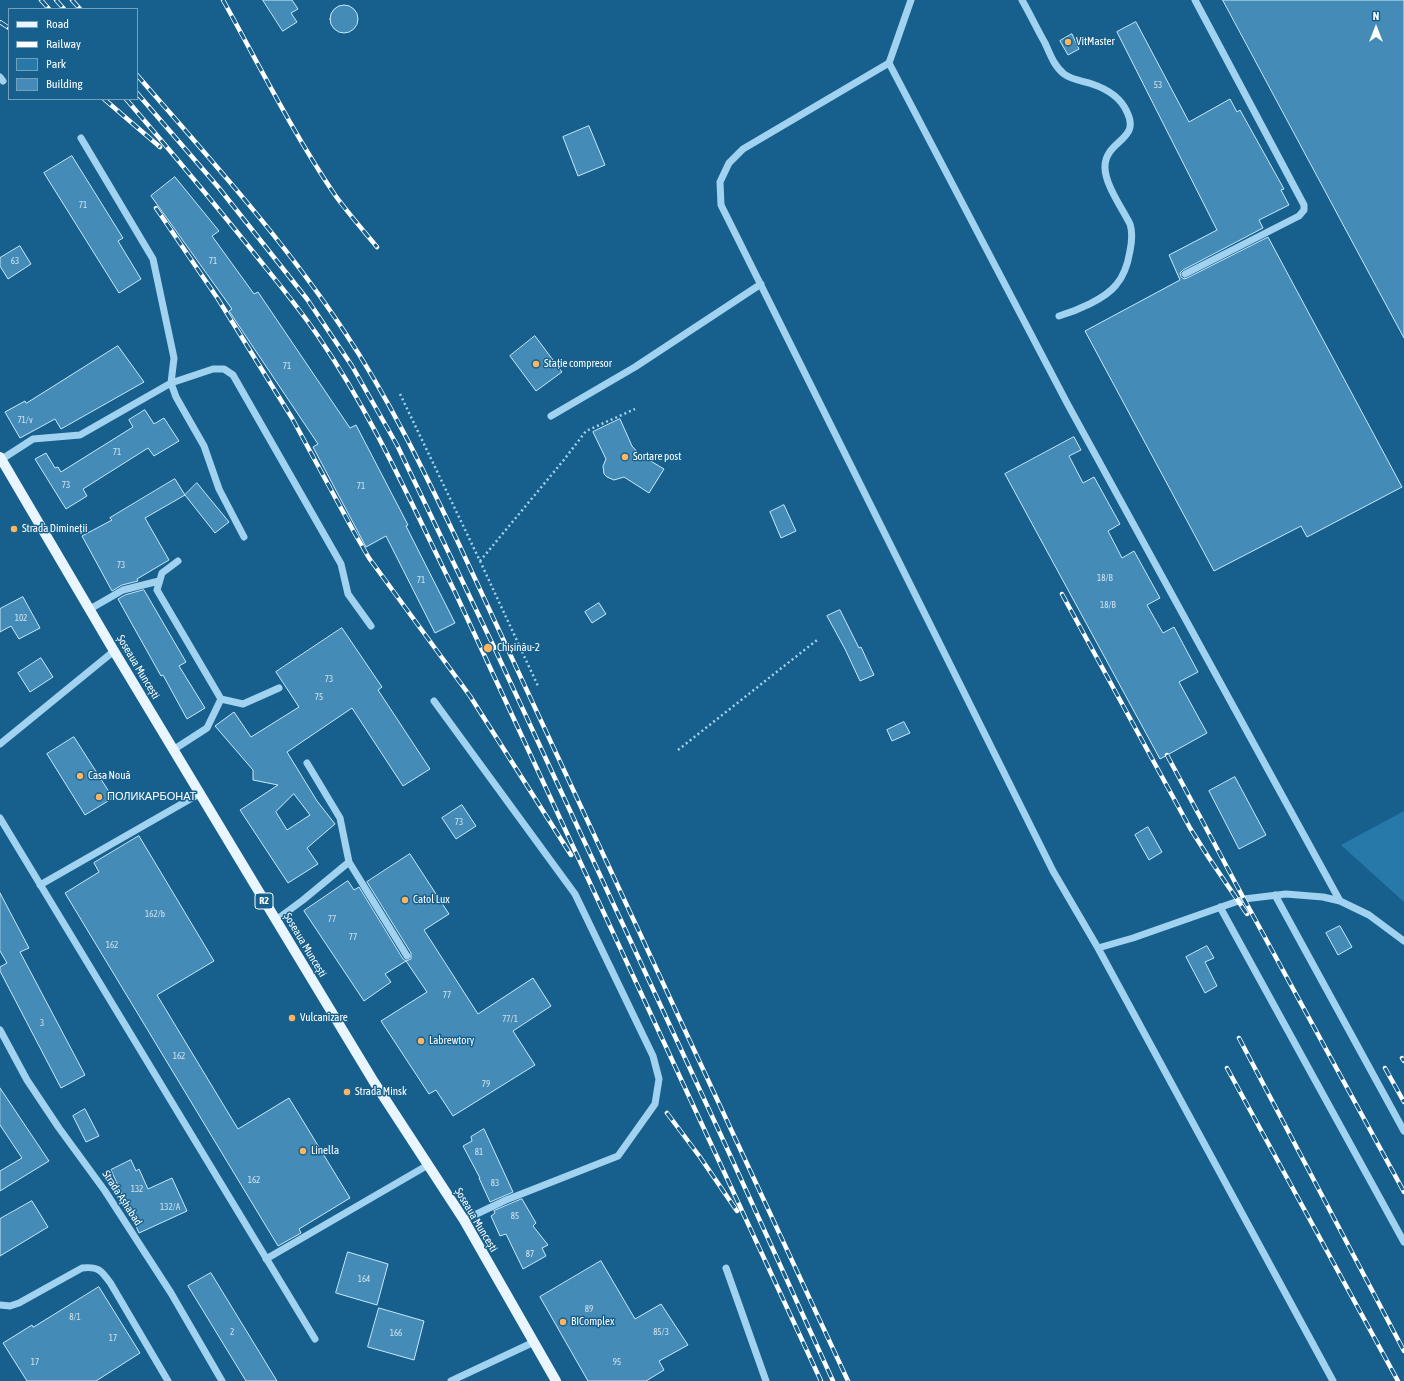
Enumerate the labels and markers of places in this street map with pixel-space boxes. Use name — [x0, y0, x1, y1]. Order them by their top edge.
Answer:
place label: VitMaster — [1076, 35, 1115, 49]
marker: VitMaster — [1063, 37, 1073, 47]
place label: Stație compresor — [544, 357, 612, 371]
marker: Stație compresor — [531, 359, 541, 369]
place label: Sortare post — [633, 450, 681, 464]
marker: Sortare post — [620, 452, 630, 462]
place label: Strada Dimineții — [22, 522, 87, 536]
marker: Strada Dimineții — [9, 524, 19, 534]
place label: Chișinău-2 — [497, 641, 540, 655]
marker: Chișinău-2 — [482, 642, 494, 654]
place label: Casa Nouă — [88, 769, 131, 783]
marker: Casa Nouă — [75, 771, 85, 781]
place label: ПОЛИКАРБОНАТ — [107, 790, 196, 804]
marker: ПОЛИКАРБОНАТ — [94, 792, 104, 802]
place label: Catol Lux — [413, 893, 450, 907]
marker: Catol Lux — [400, 895, 410, 905]
place label: Vulcanizare — [300, 1011, 348, 1025]
marker: Vulcanizare — [287, 1013, 297, 1023]
place label: Labrewtory — [429, 1034, 474, 1048]
marker: Labrewtory — [416, 1036, 426, 1046]
place label: Strada Minsk — [355, 1085, 407, 1099]
marker: Strada Minsk — [342, 1087, 352, 1097]
place label: Linella — [311, 1144, 339, 1158]
marker: Linella — [298, 1146, 308, 1156]
place label: BIComplex — [571, 1315, 614, 1329]
marker: BIComplex — [558, 1317, 568, 1327]

